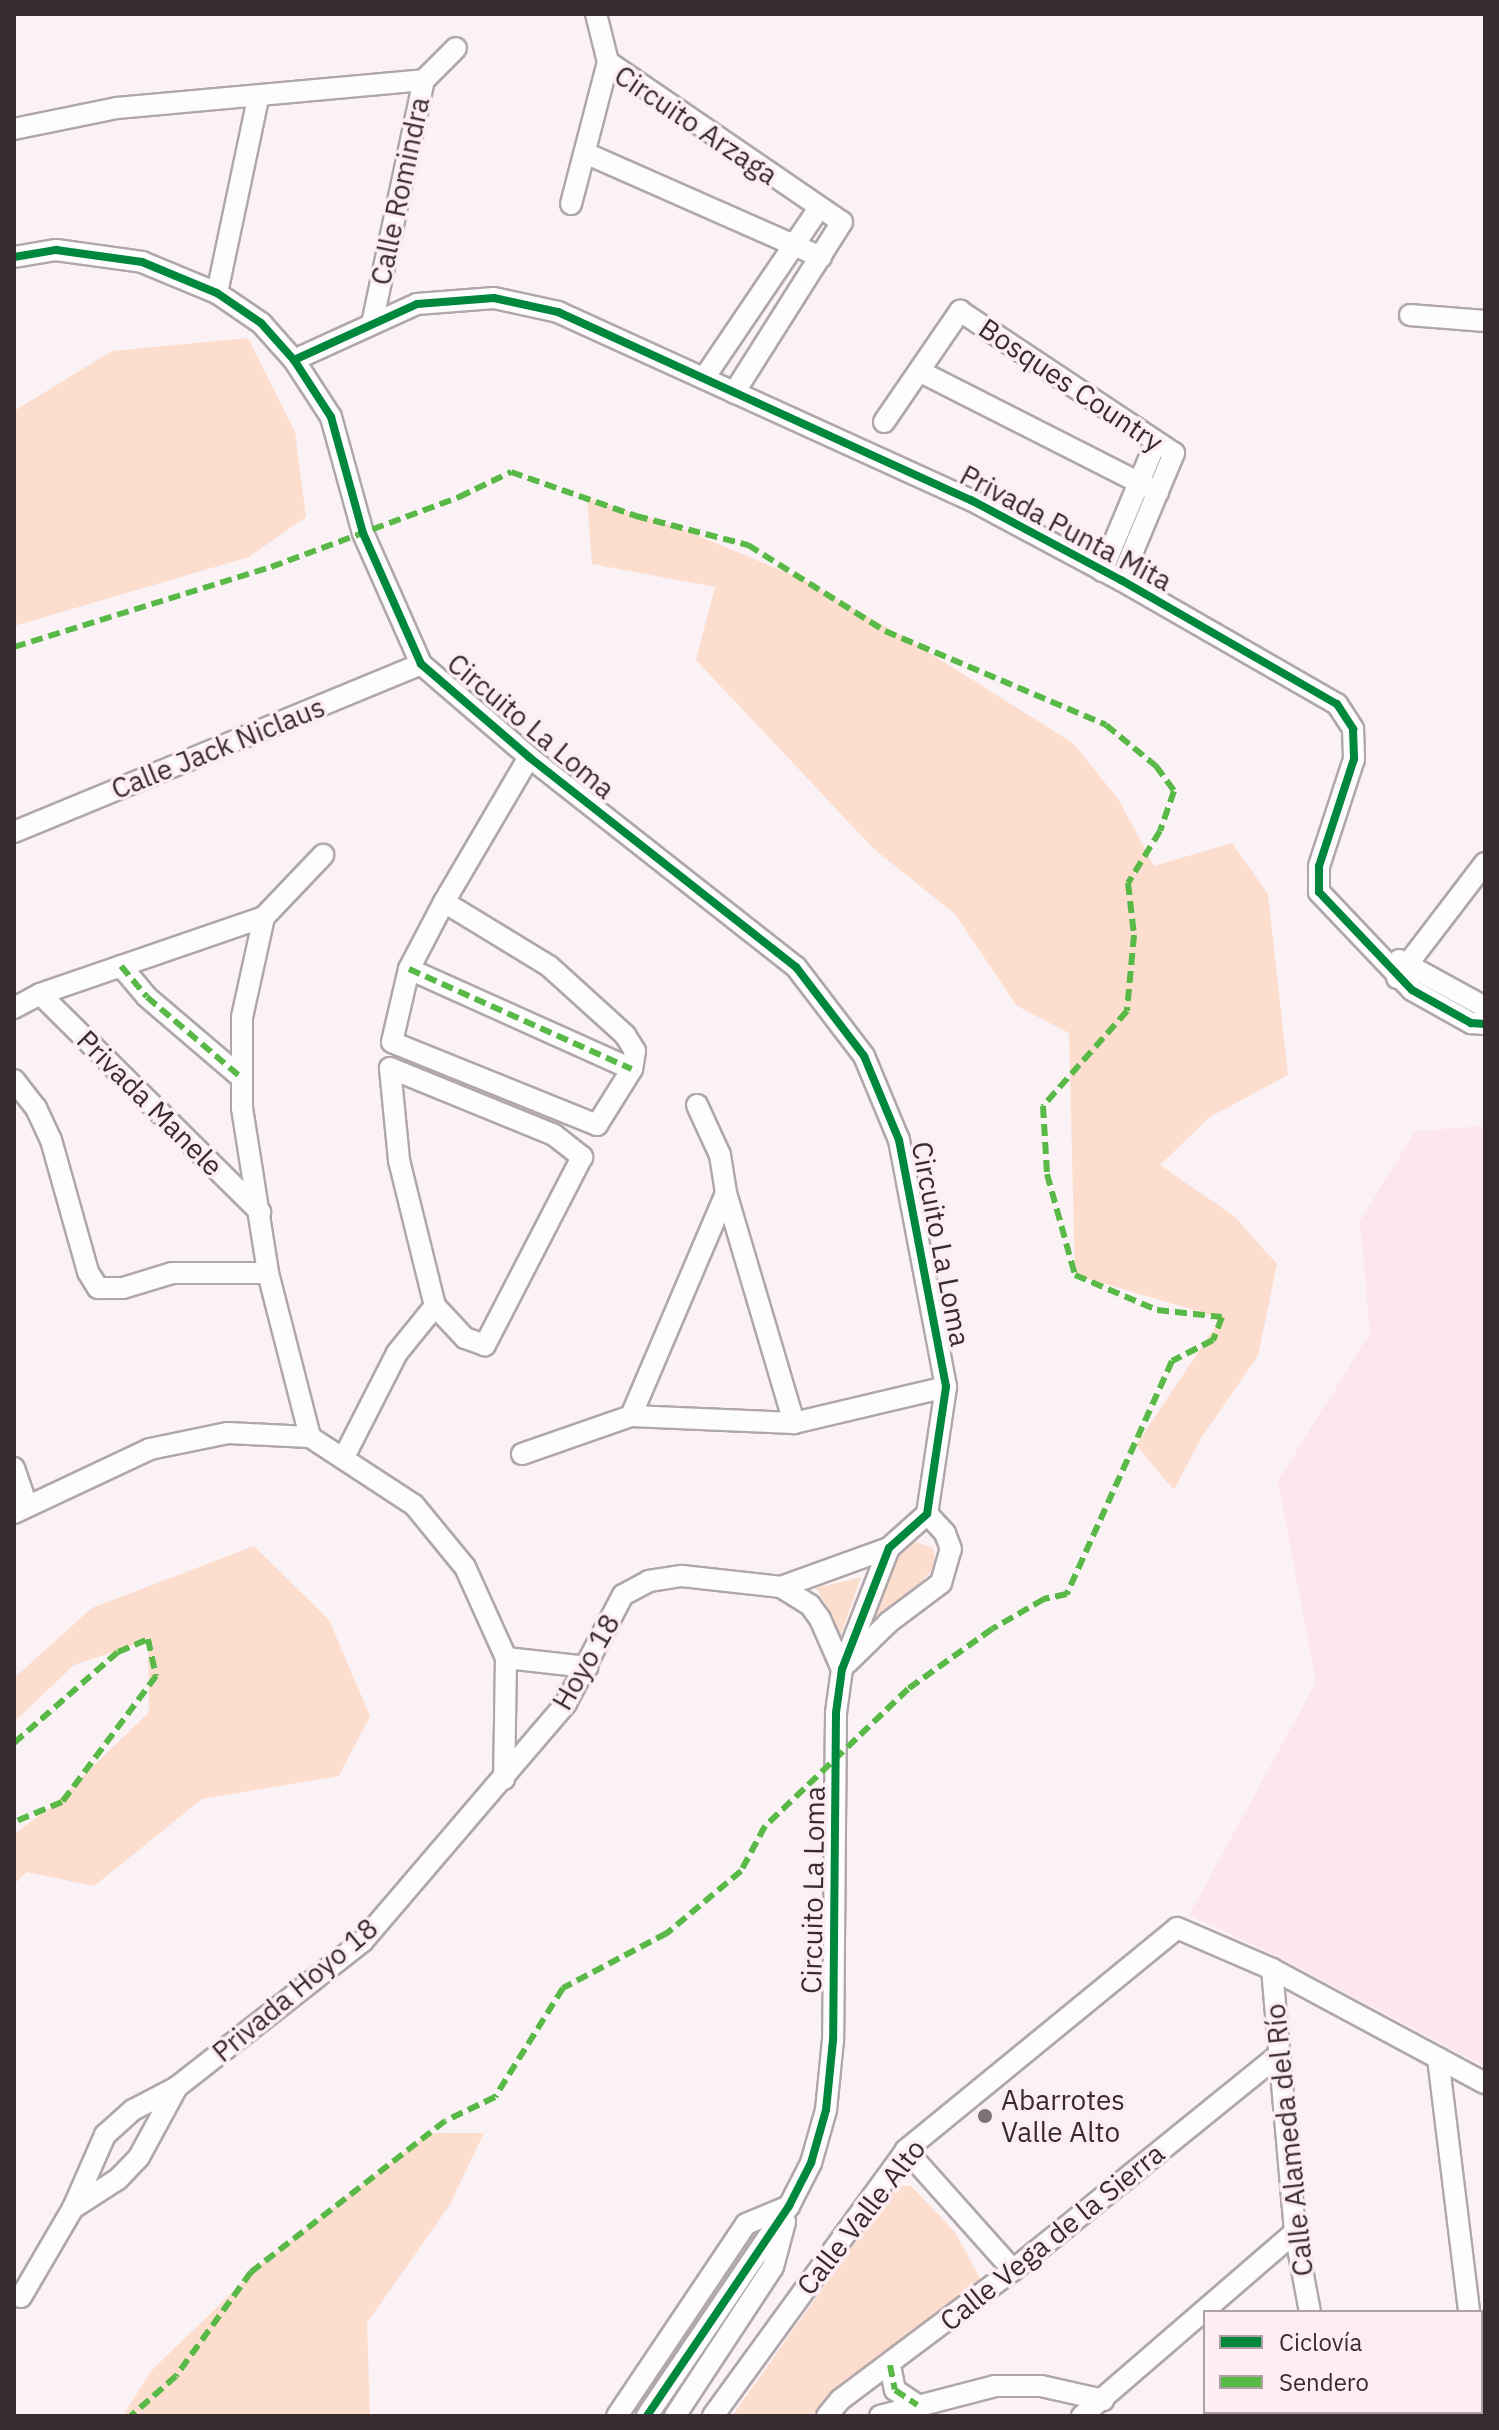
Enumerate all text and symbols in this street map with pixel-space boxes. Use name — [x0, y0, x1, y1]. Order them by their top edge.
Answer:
street label: Circuito Arzaga — [608, 58, 784, 192]
street label: Calle Romindra — [364, 94, 436, 288]
street label: Bosques Country — [973, 311, 1169, 459]
street label: Privada Punta Mita — [954, 458, 1178, 598]
street label: Circuito La Loma — [441, 646, 621, 806]
street label: Calle Jack Niclaus — [106, 690, 330, 806]
street label: Privada Manele — [70, 1023, 230, 1183]
street label: Circuito La Loma — [905, 1139, 977, 1349]
street label: Hoyo 18 — [545, 1608, 627, 1716]
street label: Circuito La Loma — [794, 1786, 832, 1994]
street label: Privada Hoyo 18 — [206, 1911, 384, 2069]
street label: Calle Alameda del Río — [1258, 2002, 1320, 2278]
place label: Abarrotes Valle Alto — [1001, 2083, 1125, 2149]
marker: Abarrotes Valle Alto — [976, 2107, 994, 2125]
street label: Calle Valle Alto — [790, 2132, 932, 2302]
street label: Calle Vega de la Sierra — [933, 2136, 1171, 2338]
legend — [1203, 2310, 1483, 2414]
text: Ciclovía — [1279, 2326, 1362, 2358]
text: Sendero — [1279, 2366, 1369, 2398]

